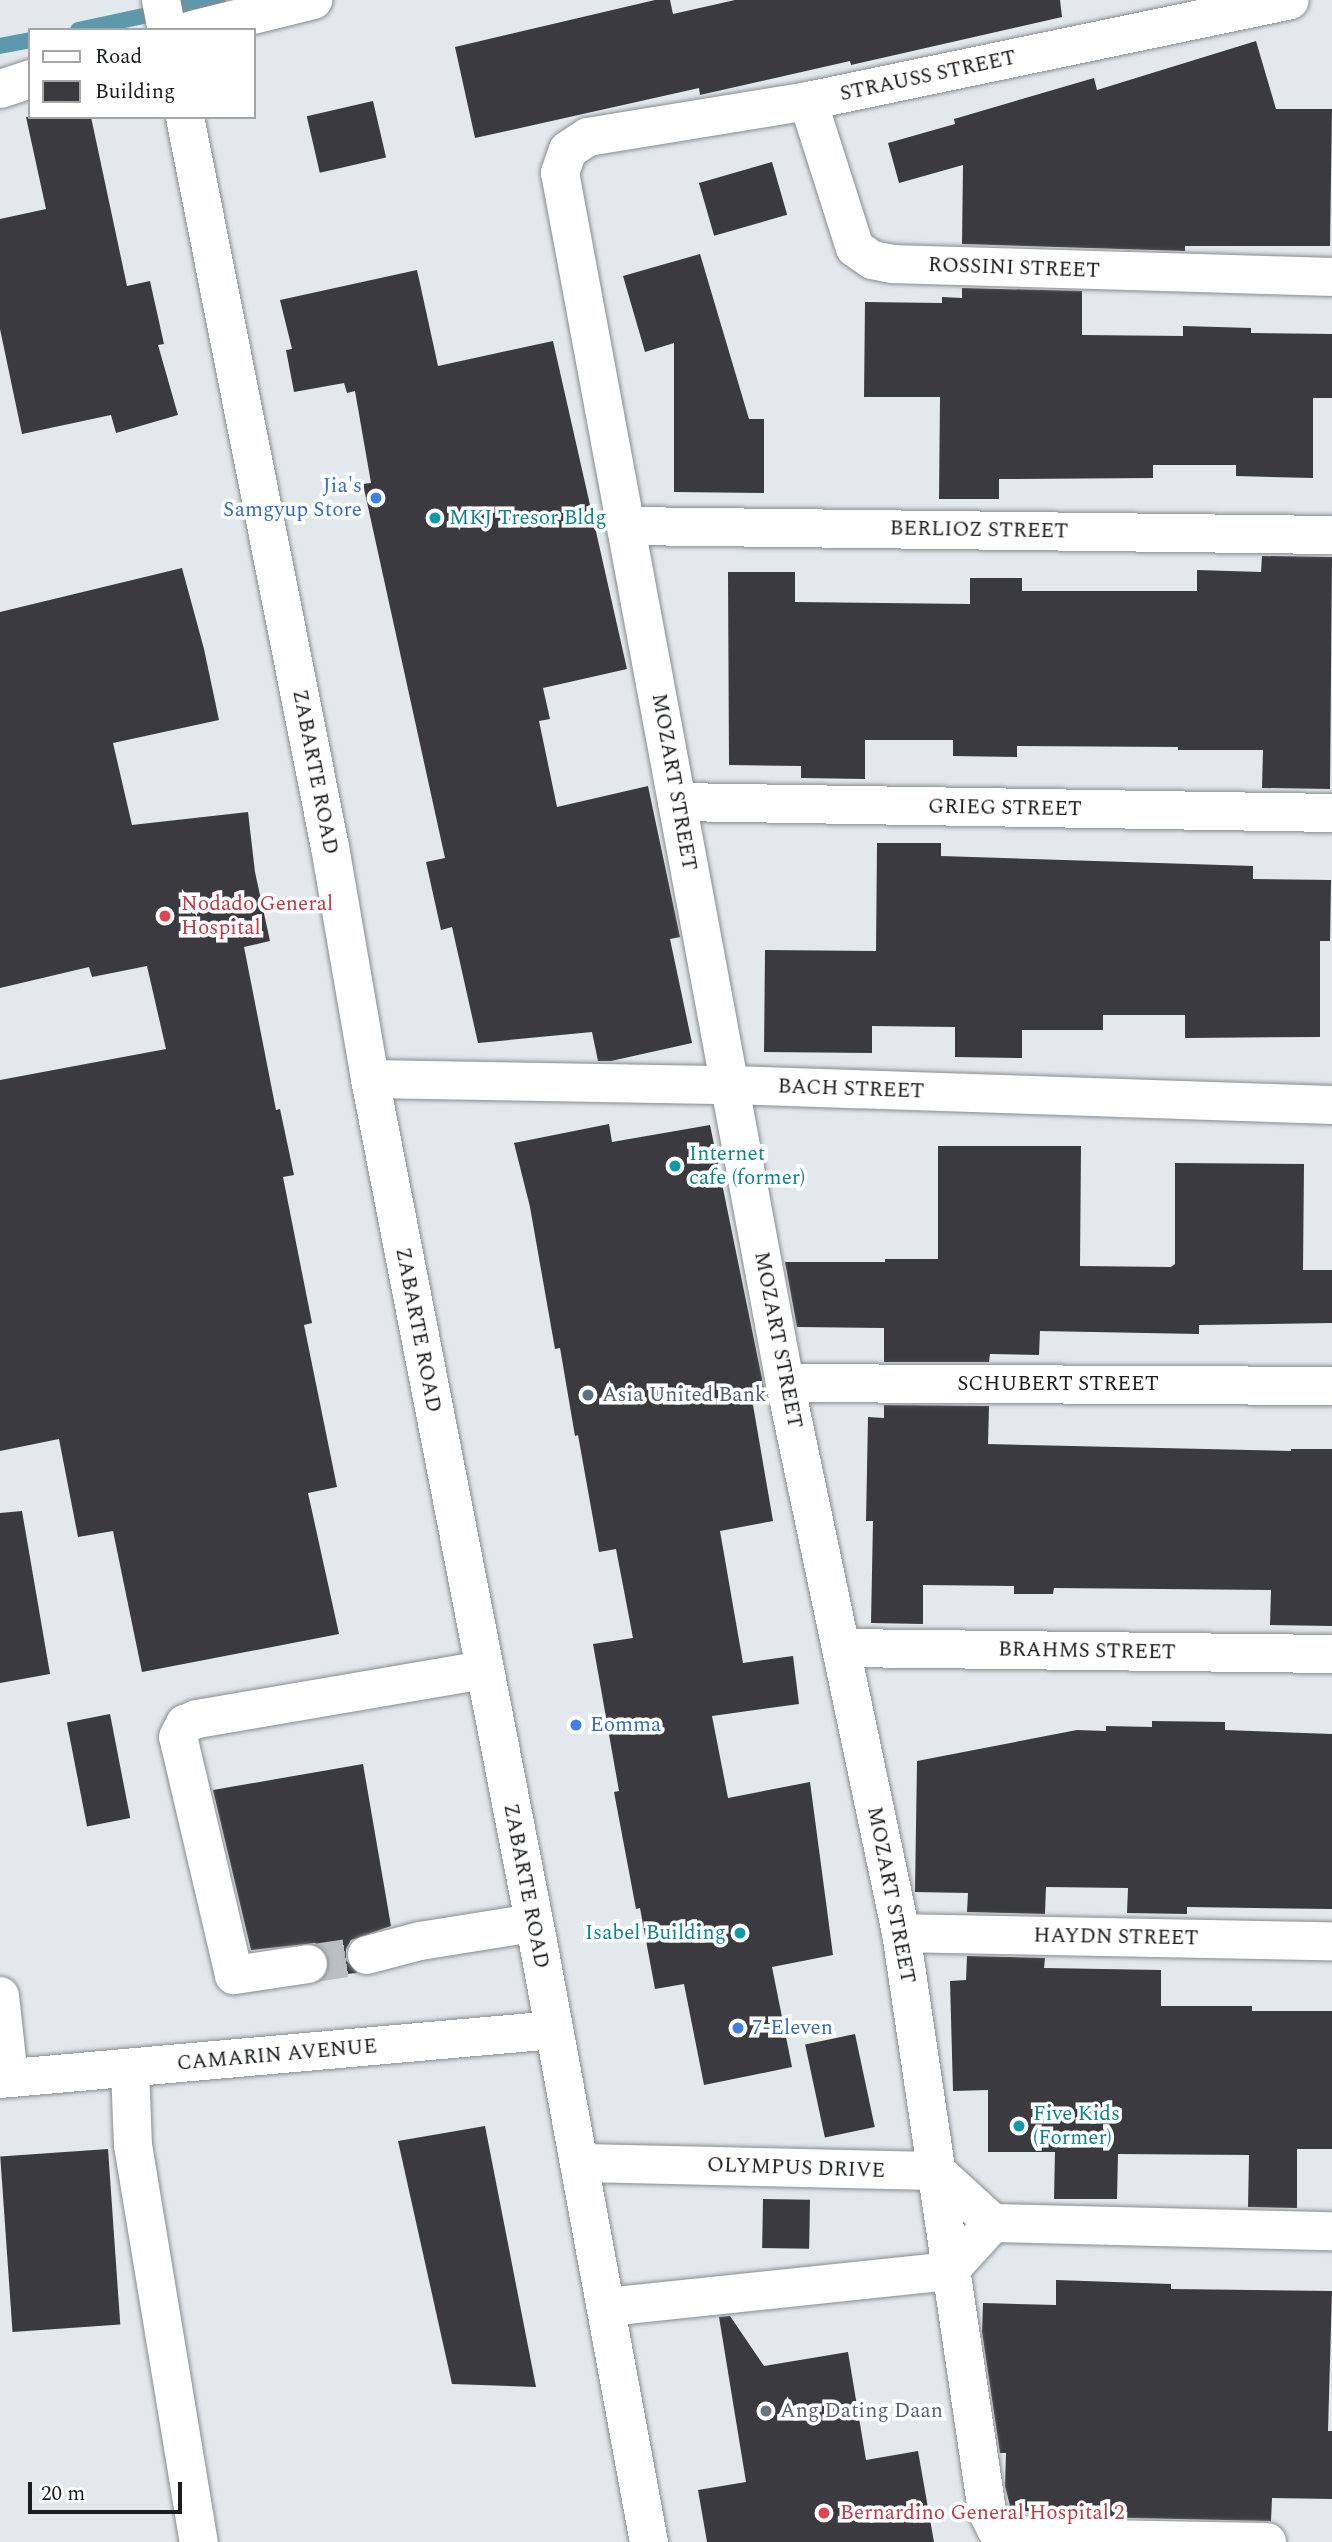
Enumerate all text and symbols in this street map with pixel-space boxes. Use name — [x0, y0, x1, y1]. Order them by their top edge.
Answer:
legend — [28, 28, 256, 119]
text: Road — [95, 41, 142, 73]
street label: STRAUSS STREET — [838, 45, 1018, 107]
text: Building — [95, 76, 175, 108]
street label: ROSSINI STREET — [928, 252, 1100, 284]
place label: Jia's Samgyup Store — [223, 473, 362, 523]
marker: Jia's Samgyup Store — [368, 490, 384, 506]
place label: MKJ Tresor Bldg — [449, 505, 607, 531]
marker: MKJ Tresor Bldg — [427, 510, 443, 526]
street label: BERLIOZ STREET — [889, 516, 1069, 544]
street label: ZABARTE ROAD — [287, 687, 343, 857]
street label: MOZART STREET — [646, 691, 702, 873]
street label: GRIEG STREET — [928, 794, 1082, 822]
place label: Nodado General Hospital — [181, 891, 333, 941]
marker: Nodado General Hospital — [155, 906, 175, 926]
street label: BACH STREET — [777, 1074, 925, 1104]
place label: Internet cafe (former) — [689, 1141, 805, 1191]
marker: Internet cafe (former) — [667, 1158, 683, 1174]
street label: ZABARTE ROAD — [390, 1245, 446, 1415]
street label: MOZART STREET — [748, 1249, 808, 1431]
street label: SCHUBERT STREET — [957, 1371, 1159, 1397]
place label: Asia United Bank — [602, 1382, 767, 1408]
marker: Asia United Bank — [580, 1387, 596, 1403]
street label: BRAHMS STREET — [998, 1637, 1176, 1665]
place label: Eomma — [590, 1712, 661, 1738]
marker: Eomma — [568, 1717, 584, 1733]
street label: ZABARTE ROAD — [498, 1801, 554, 1971]
street label: MOZART STREET — [861, 1804, 921, 1986]
place label: Isabel Building — [585, 1920, 726, 1946]
street label: HAYDN STREET — [1033, 1923, 1199, 1951]
marker: Isabel Building — [732, 1925, 748, 1941]
place label: 7-Eleven — [752, 2015, 833, 2041]
marker: 7-Eleven — [730, 2020, 746, 2036]
street label: CAMARIN AVENUE — [176, 2034, 378, 2076]
place label: Five Kids (Former) — [1033, 2101, 1120, 2151]
marker: Five Kids (Former) — [1011, 2118, 1027, 2134]
street label: OLYMPUS DRIVE — [707, 2152, 885, 2184]
place label: Ang Dating Daan — [780, 2398, 943, 2424]
marker: Ang Dating Daan — [758, 2403, 774, 2419]
scale bar — [32, 2468, 186, 2512]
text: 20 m — [41, 2478, 85, 2510]
place label: Bernardino General Hospital 2 — [840, 2500, 1125, 2526]
marker: Bernardino General Hospital 2 — [814, 2503, 834, 2523]

